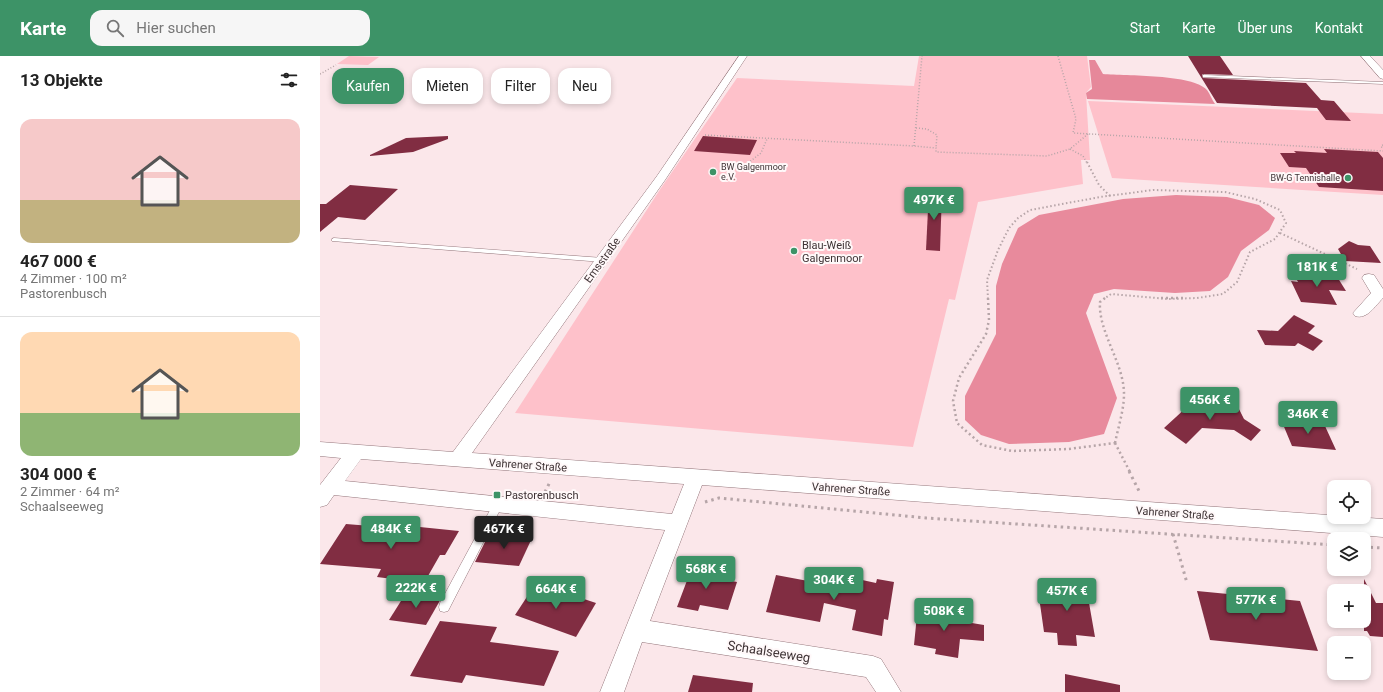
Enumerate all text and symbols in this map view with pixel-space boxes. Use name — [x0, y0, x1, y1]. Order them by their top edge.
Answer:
search box — [90, 10, 370, 46]
text: Karte — [20, 17, 66, 40]
icon: search — [104, 17, 126, 39]
text: Hier suchen — [136, 19, 216, 37]
text: Start — [1130, 20, 1160, 36]
text: Karte — [1182, 20, 1216, 36]
text: Über uns — [1238, 20, 1293, 36]
text: Kontakt — [1315, 20, 1363, 36]
chip: Kaufen — [332, 68, 404, 104]
chip: Mieten — [412, 68, 483, 104]
chip: Filter — [491, 68, 550, 104]
chip: Neu — [558, 68, 611, 104]
icon: filters — [278, 69, 300, 91]
text: 13 Objekte — [20, 70, 103, 90]
icon: home — [124, 145, 196, 217]
place label: BW Galgenmoor e.V. — [721, 162, 786, 182]
marker: BW Galgenmoor e.V. — [708, 167, 718, 177]
place label: BW-G Tennishalle — [1271, 173, 1340, 183]
marker: BW-G Tennishalle — [1343, 173, 1353, 183]
pin: 497K € — [901, 187, 967, 221]
text: 497K € — [913, 192, 955, 207]
street label: Emsstraße — [582, 235, 623, 285]
place label: Blau-Weiß Galgenmoor — [802, 239, 862, 265]
marker: Blau-Weiß Galgenmoor — [789, 246, 799, 256]
text: 467 000 € — [20, 251, 97, 271]
pin: 181K € — [1284, 254, 1350, 288]
text: 181K € — [1296, 259, 1338, 274]
text: 4 Zimmer · 100 m² — [20, 271, 127, 286]
text: Pastorenbusch — [20, 286, 107, 301]
icon: home — [124, 358, 196, 430]
pin: 456K € — [1177, 387, 1243, 421]
text: 456K € — [1189, 392, 1231, 407]
pin: 346K € — [1275, 401, 1341, 435]
text: 346K € — [1287, 406, 1329, 421]
street label: Vahrener Straße — [488, 456, 568, 475]
text: 304 000 € — [20, 464, 97, 484]
street label: Vahrener Straße — [811, 480, 891, 499]
map controls — [1327, 480, 1371, 680]
button: locate — [1327, 480, 1371, 524]
text: 2 Zimmer · 64 m² — [20, 484, 119, 499]
place label: Pastorenbusch — [505, 489, 579, 502]
marker: Pastorenbusch — [492, 490, 502, 500]
text: Schaalseeweg — [20, 499, 103, 514]
street label: Vahrener Straße — [1135, 504, 1215, 523]
pin: 484K € — [358, 516, 424, 550]
pin: 467K € — [471, 516, 537, 550]
text: 484K € — [370, 521, 412, 536]
text: 467K € — [483, 521, 525, 536]
button: layers — [1327, 532, 1371, 576]
pin: 568K € — [673, 556, 739, 590]
text: 568K € — [685, 561, 727, 576]
pin: 304K € — [801, 567, 867, 601]
text: 304K € — [813, 572, 855, 587]
pin: 222K € — [383, 575, 449, 609]
pin: 664K € — [523, 576, 589, 610]
pin: 457K € — [1034, 578, 1100, 612]
text: 222K € — [395, 580, 437, 595]
text: 664K € — [535, 581, 577, 596]
text: 457K € — [1046, 583, 1088, 598]
button: + — [1327, 584, 1371, 628]
pin: 577K € — [1223, 587, 1289, 621]
text: 577K € — [1235, 592, 1277, 607]
pin: 508K € — [911, 598, 977, 632]
text: 508K € — [923, 603, 965, 618]
button: − — [1327, 636, 1371, 680]
street label: Schaalseeweg — [727, 638, 811, 665]

